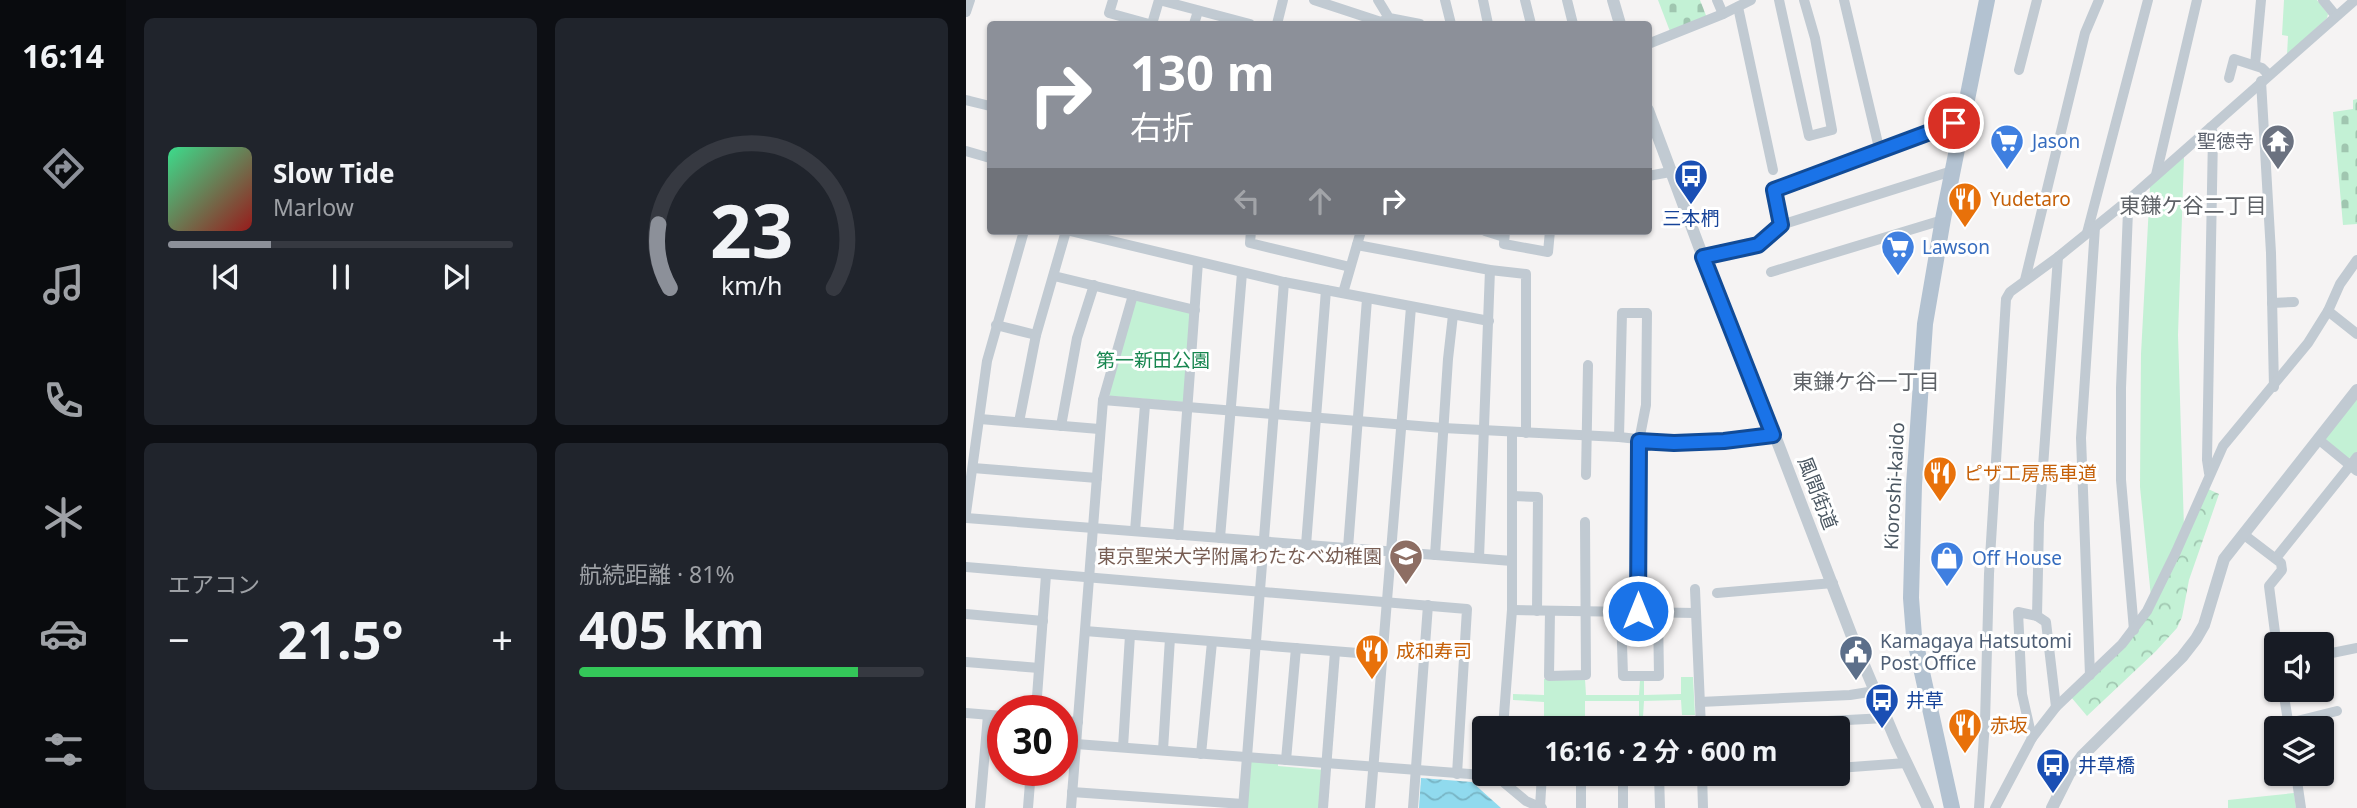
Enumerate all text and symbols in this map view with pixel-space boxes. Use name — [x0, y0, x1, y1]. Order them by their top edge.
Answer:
text: 16:14 — [22, 34, 104, 77]
text: 130 m — [1130, 39, 1275, 105]
icon: right — [1015, 49, 1106, 140]
pin — [1924, 93, 1984, 153]
icon: arrive — [1935, 104, 1973, 142]
text: 右折 — [1130, 105, 1194, 148]
supermarket icon: Jason — [1988, 122, 2026, 171]
temple icon: 聖徳寺 — [2259, 122, 2297, 171]
place label: Jason — [2030, 128, 2080, 154]
place label: 聖徳寺 — [2197, 128, 2254, 154]
icon: directions — [39, 144, 88, 193]
text: Slow Tide — [273, 155, 395, 191]
bus stop icon: 三本椚 — [1672, 157, 1710, 206]
text: 23 — [710, 180, 793, 279]
restaurant icon: Yudetaro — [1946, 180, 1984, 229]
icon: left — [1228, 182, 1266, 220]
icon: ahead — [1301, 182, 1339, 220]
icon: right — [1374, 182, 1412, 220]
place label: Yudetaro — [1990, 186, 2071, 212]
text: Marlow — [273, 191, 354, 223]
district label: 東鎌ケ谷二丁目 — [2120, 191, 2267, 219]
place label: 三本椚 — [1662, 205, 1720, 231]
supermarket icon: Lawson — [1879, 228, 1917, 277]
place label: Lawson — [1922, 234, 1990, 260]
icon: previous — [207, 258, 245, 296]
icon: pause — [322, 258, 360, 296]
icon: next — [437, 258, 475, 296]
icon: music — [39, 260, 88, 309]
text: km/h — [721, 268, 782, 302]
park label: 第一新田公園 — [1096, 347, 1210, 373]
district label: 東鎌ケ谷一丁目 — [1793, 367, 1940, 395]
icon: phone — [39, 376, 88, 425]
street label: Kioroshi-kaido — [1878, 421, 1910, 551]
street label: 風間街道 — [1792, 453, 1844, 533]
restaurant icon: ピザ工房馬車道 — [1921, 454, 1959, 503]
place label: ピザ工房馬車道 — [1964, 460, 2097, 486]
icon: climate — [39, 493, 88, 542]
school or university icon: 東京聖栄大学附属わたなべ幼稚園 — [1387, 537, 1425, 586]
shop icon: Off House — [1928, 539, 1966, 588]
place label: 東京聖栄大学附属わたなべ幼稚園 — [1097, 543, 1382, 569]
place label: Off House — [1972, 545, 2062, 571]
text: 航続距離 · 81% — [579, 558, 735, 590]
text: エアコン — [168, 568, 260, 600]
position arrow — [1601, 574, 1675, 648]
text: 405 km — [579, 593, 765, 664]
text: 21.5° — [278, 603, 403, 674]
icon: car — [39, 609, 88, 658]
text: − — [168, 613, 190, 665]
text: + — [491, 613, 513, 665]
place label: Kamagaya Hatsutomi Post Office — [1880, 628, 2072, 676]
restaurant icon: 成和寿司 — [1353, 632, 1391, 681]
map controls — [2264, 632, 2334, 786]
button: sound — [2264, 632, 2334, 702]
public building icon: Kamagaya Hatsutomi Post Office — [1837, 633, 1875, 682]
place label: 成和寿司 — [1396, 638, 1472, 664]
bus stop icon: 井草 — [1863, 681, 1901, 730]
place label: 井草 — [1906, 687, 1944, 713]
speed limit sign: 30 — [987, 695, 1078, 786]
restaurant icon: 赤坂 — [1946, 706, 1984, 755]
place label: 赤坂 — [1990, 712, 2028, 738]
button: layers — [2264, 716, 2334, 786]
icon: filters — [39, 725, 88, 774]
text: 16:16 · 2 分 · 600 m — [1545, 733, 1777, 769]
bus stop icon: 井草橋 — [2034, 746, 2072, 795]
place label: 井草橋 — [2078, 752, 2135, 778]

